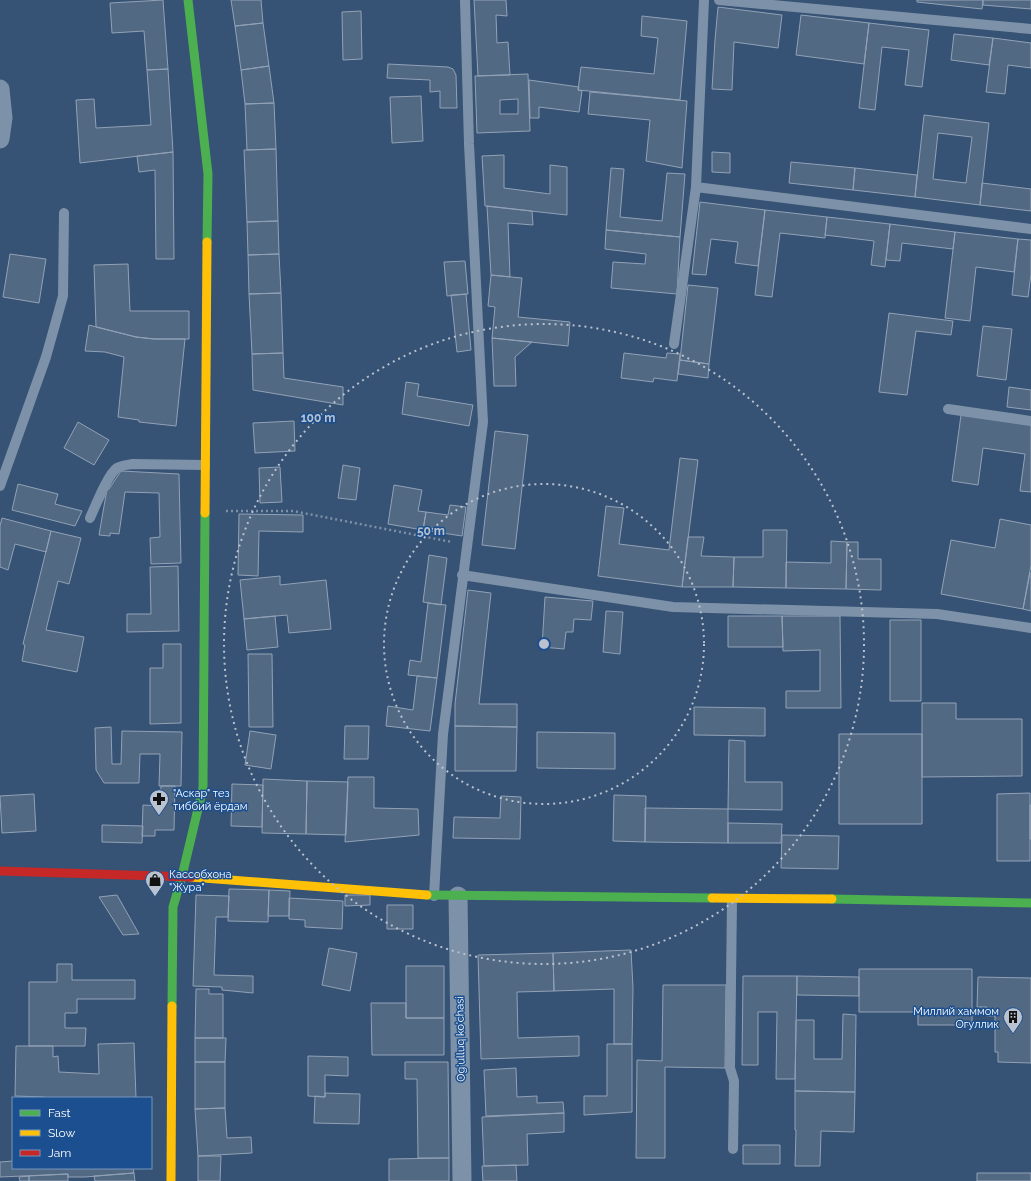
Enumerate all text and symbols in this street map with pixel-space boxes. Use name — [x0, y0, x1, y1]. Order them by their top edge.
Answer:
text: 100 m — [301, 411, 335, 425]
text: 50 m — [417, 524, 445, 538]
centre of rings — [537, 637, 551, 651]
place label: "Аскар" тез тиббий ёрдам — [173, 787, 247, 813]
pharmacy icon: "Аскар" тез тиббий ёрдам — [148, 788, 170, 816]
place label: Кассобхона "Жура" — [169, 868, 231, 894]
shop icon: Кассобхона "Жура" — [144, 869, 166, 897]
street label: Og'ulluq ko'chasi — [453, 996, 468, 1082]
place label: Миллий хаммом Огуллик — [913, 1005, 999, 1031]
building icon: Миллий хаммом Огуллик — [1002, 1006, 1024, 1034]
legend — [12, 1097, 152, 1169]
text: Fast — [48, 1106, 71, 1120]
text: Slow — [48, 1126, 75, 1140]
text: Jam — [48, 1146, 71, 1160]

